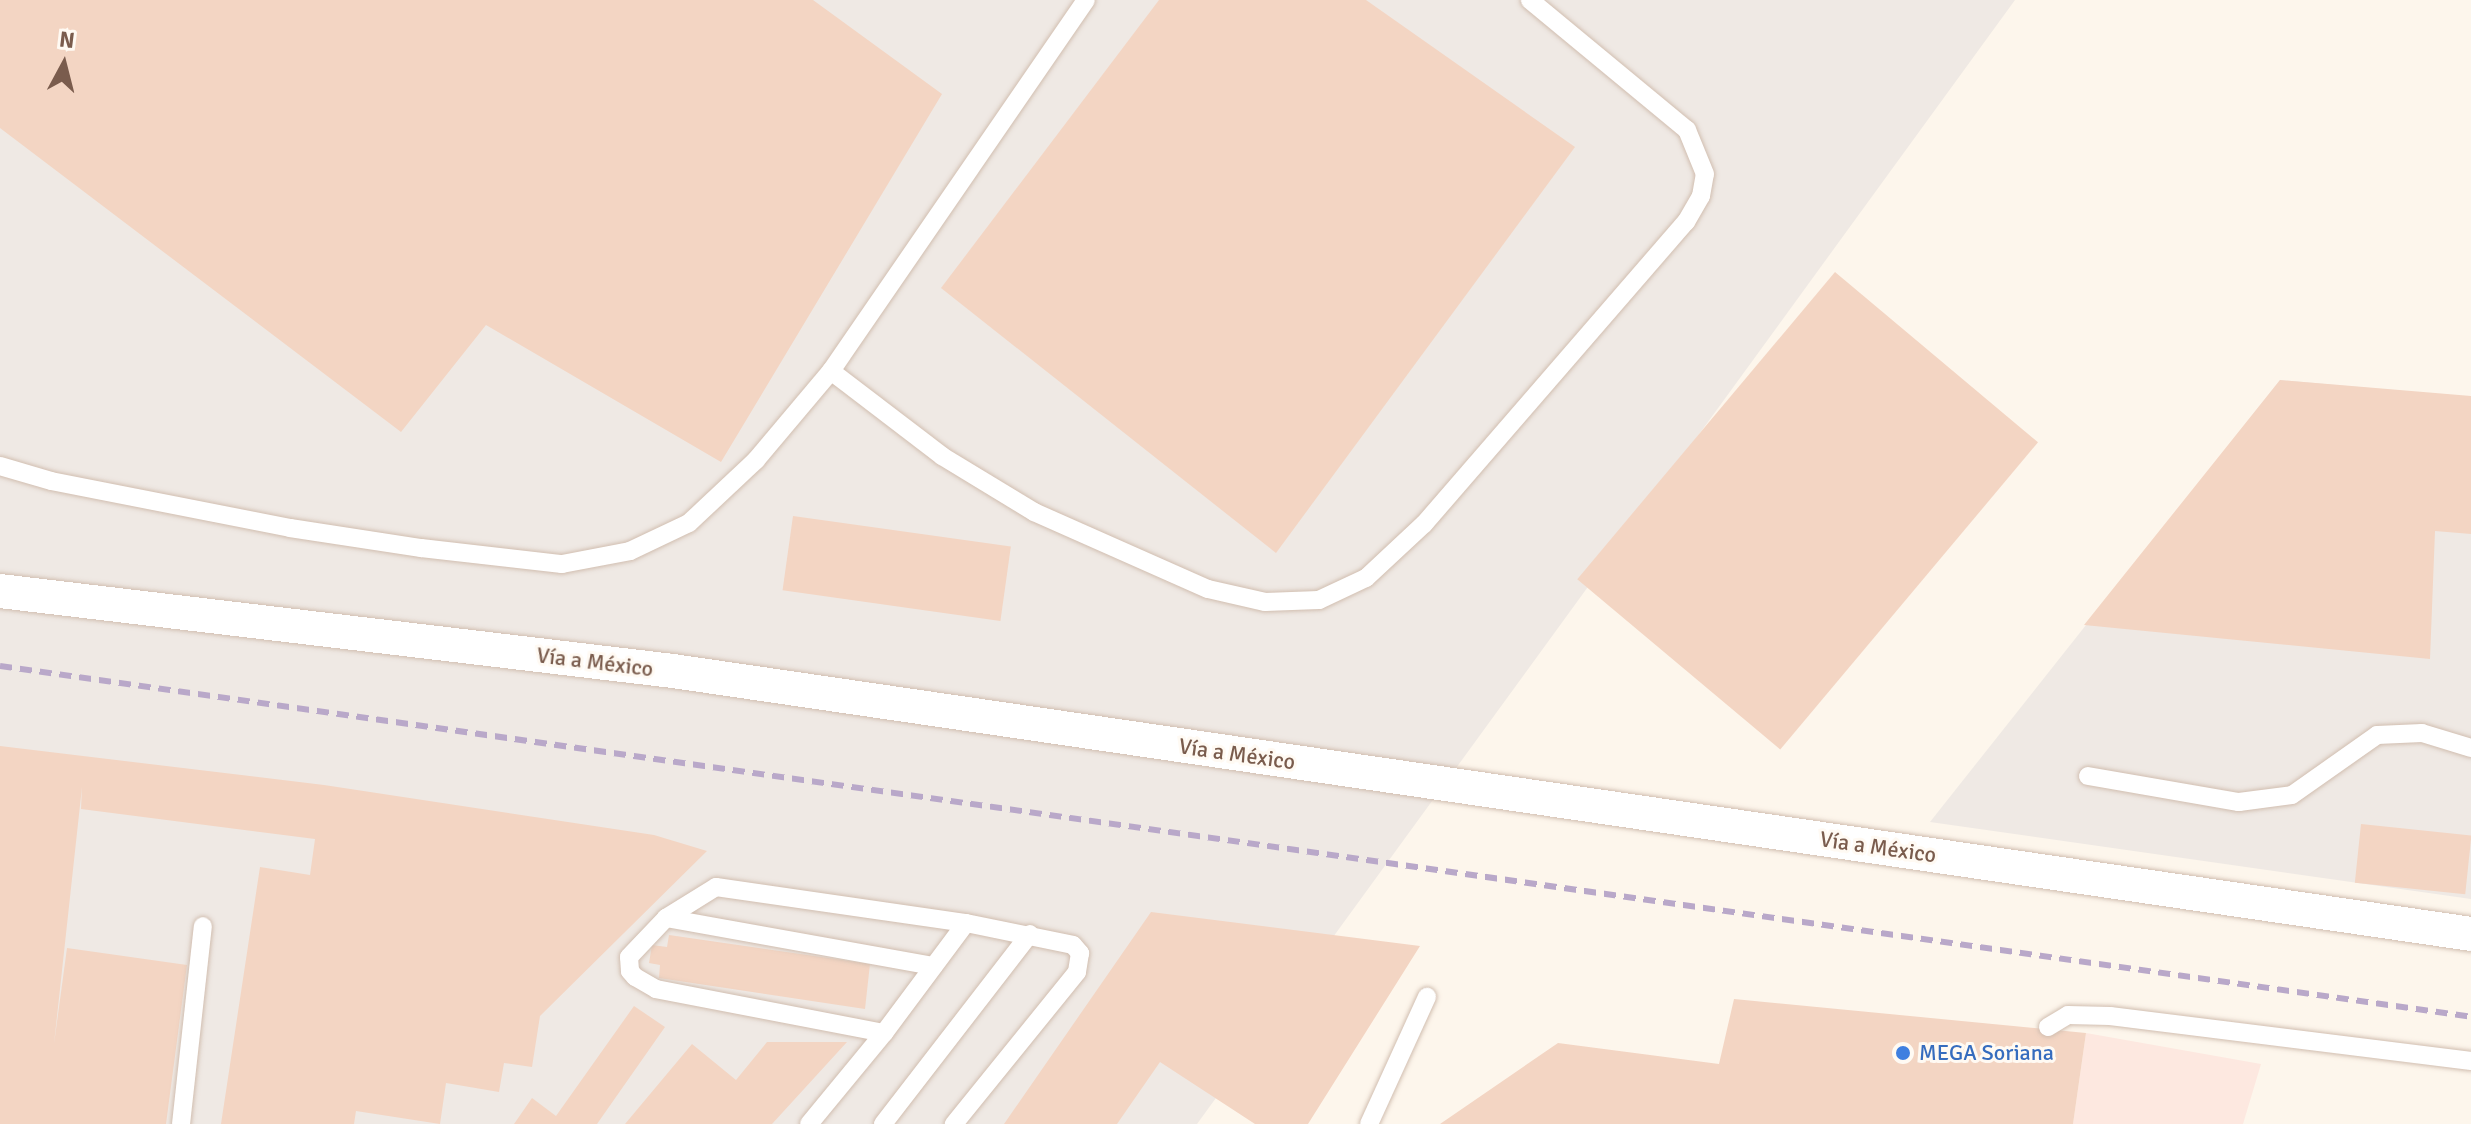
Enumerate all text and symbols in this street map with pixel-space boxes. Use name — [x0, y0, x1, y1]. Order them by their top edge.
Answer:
north arrow — [24, 24, 104, 104]
text: N — [58, 25, 76, 54]
street label: Vía a México — [535, 642, 655, 682]
street label: Vía a México — [1177, 733, 1297, 775]
street label: Vía a México — [1818, 826, 1938, 868]
place label: MEGA Soriana — [1919, 1040, 2054, 1066]
marker: MEGA Soriana — [1894, 1044, 1912, 1062]

